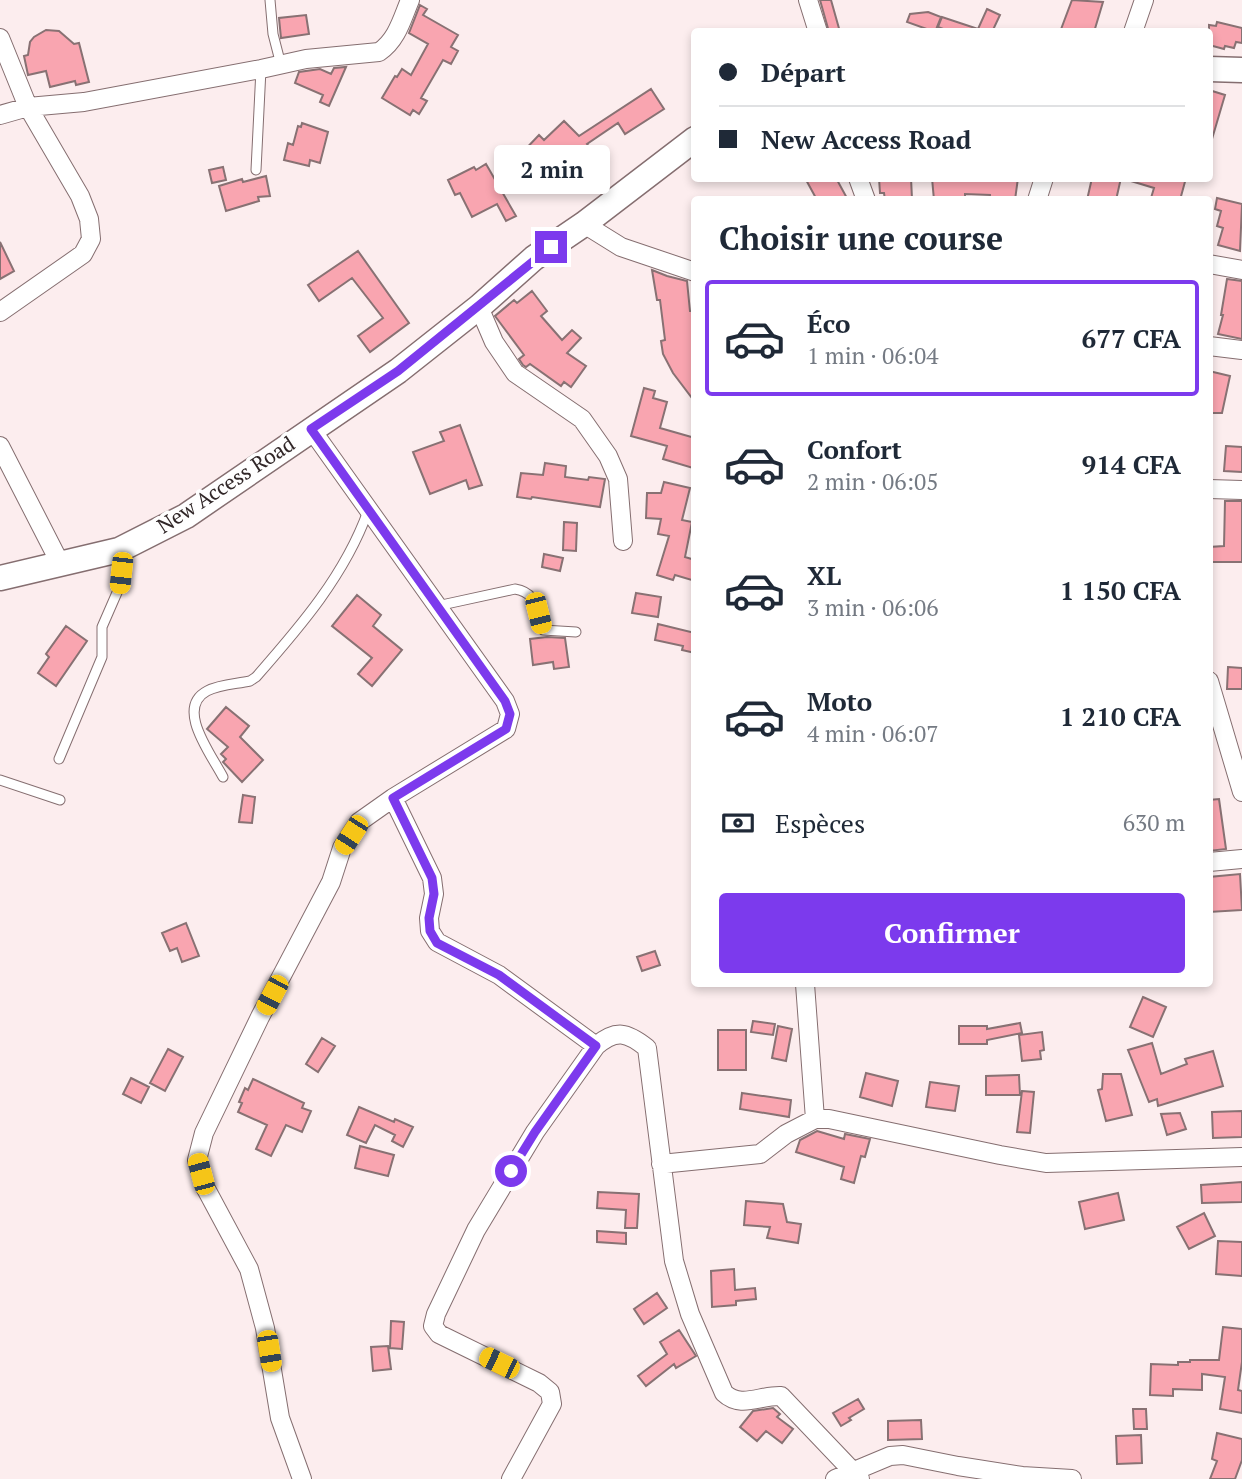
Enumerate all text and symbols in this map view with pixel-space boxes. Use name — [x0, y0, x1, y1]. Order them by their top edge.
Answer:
text: Départ — [761, 55, 846, 89]
text: New Access Road — [761, 122, 971, 156]
callout: 2 min — [493, 146, 609, 194]
text: 2 min — [521, 154, 583, 185]
text: Choisir une course — [719, 217, 1003, 259]
route end — [535, 231, 567, 263]
text: Éco — [807, 306, 850, 340]
icon: car — [723, 307, 786, 370]
text: 677 CFA — [1082, 321, 1181, 355]
text: 1 min · 06:04 — [807, 340, 939, 371]
street label: New Access Road — [151, 429, 300, 539]
text: Confort — [807, 432, 902, 466]
icon: car — [723, 433, 786, 496]
text: 914 CFA — [1082, 447, 1181, 481]
text: 2 min · 06:05 — [807, 466, 939, 497]
car — [109, 551, 134, 595]
text: XL — [807, 558, 841, 592]
icon: car — [723, 559, 786, 622]
text: 1 150 CFA — [1060, 573, 1181, 607]
car — [523, 590, 554, 636]
text: 3 min · 06:06 — [807, 592, 939, 623]
text: Moto — [807, 684, 872, 718]
icon: car — [723, 685, 786, 748]
text: 1 210 CFA — [1060, 699, 1181, 733]
text: 4 min · 06:07 — [807, 718, 939, 749]
icon: cash — [719, 804, 757, 842]
text: Espèces — [775, 806, 865, 840]
text: 630 m — [1123, 807, 1185, 838]
car — [331, 812, 372, 858]
button: Confirmer — [719, 893, 1185, 973]
car — [253, 972, 292, 1018]
car — [186, 1151, 217, 1197]
route start — [495, 1155, 527, 1187]
car — [256, 1329, 283, 1373]
car — [476, 1344, 523, 1382]

